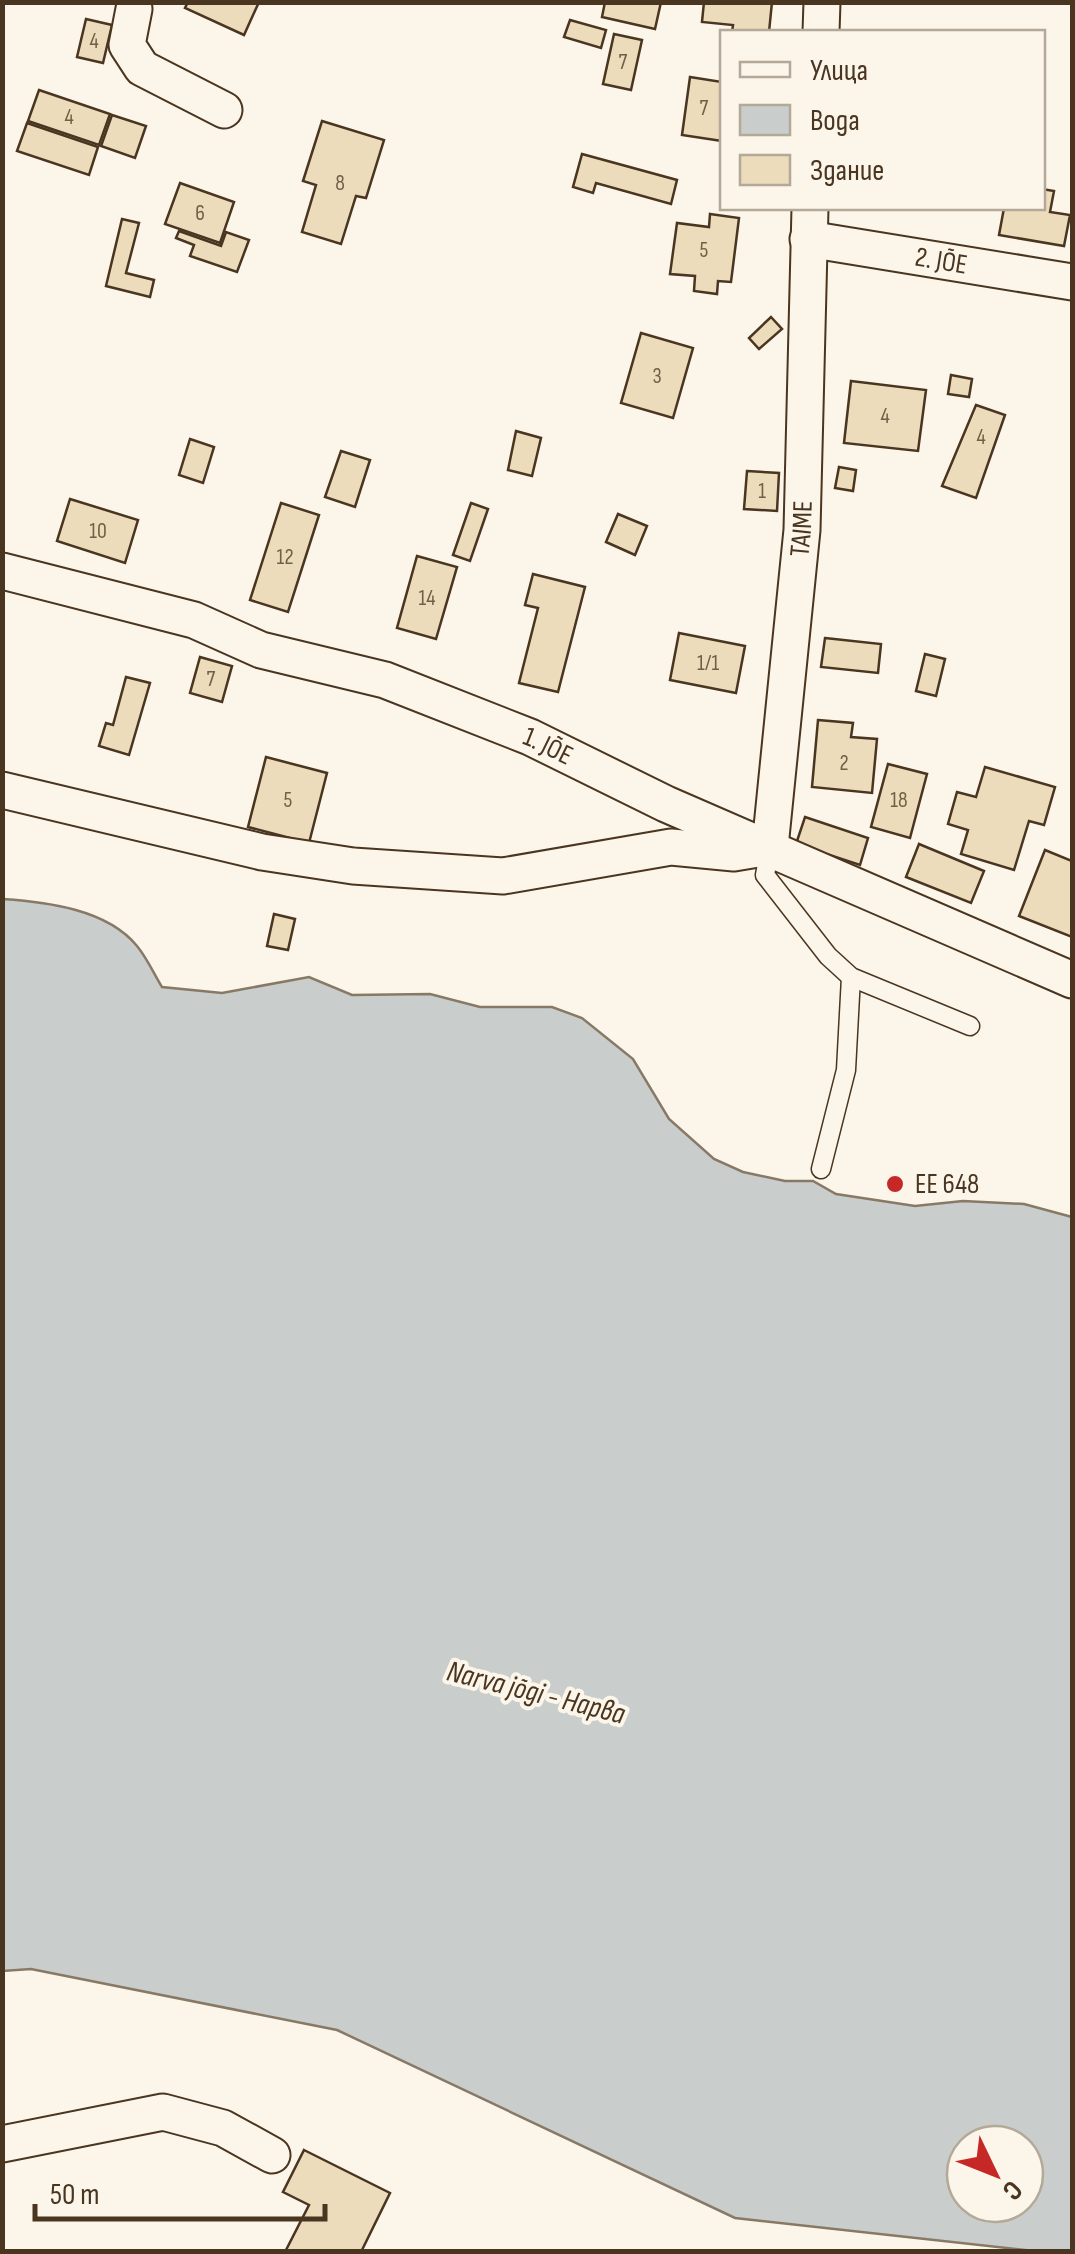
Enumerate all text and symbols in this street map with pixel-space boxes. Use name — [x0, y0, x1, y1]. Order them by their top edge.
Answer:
house number: 4 — [89, 28, 99, 55]
legend — [720, 30, 1045, 210]
house number: 7 — [619, 49, 628, 76]
text: Улица — [810, 53, 868, 89]
house number: 7 — [700, 95, 709, 122]
text: Вода — [810, 103, 860, 139]
house number: 4 — [64, 104, 74, 131]
text: Здание — [810, 153, 884, 189]
house number: 8 — [335, 170, 345, 197]
house number: 6 — [195, 200, 205, 227]
house number: 5 — [700, 237, 709, 264]
street label: 2. JÕE — [913, 240, 970, 281]
house number: 3 — [652, 363, 662, 390]
house number: 4 — [880, 403, 890, 430]
house number: 4 — [976, 424, 986, 451]
house number: 1 — [758, 478, 766, 505]
street label: TAIME — [783, 500, 819, 558]
house number: 10 — [89, 518, 107, 545]
house number: 12 — [276, 544, 294, 571]
house number: 14 — [419, 585, 435, 612]
house number: 1/1 — [697, 650, 719, 677]
house number: 7 — [207, 666, 216, 693]
street label: 1. JÕE — [519, 720, 578, 772]
house number: 2 — [839, 750, 849, 777]
house number: 5 — [284, 787, 293, 814]
house number: 18 — [890, 787, 908, 814]
place label: EE 648 — [915, 1168, 979, 1201]
marker: EE 648 — [884, 1173, 906, 1195]
water label: Narva jõgi - Нарва — [443, 1653, 629, 1733]
north arrow — [945, 2124, 1045, 2224]
scale bar — [35, 2159, 325, 2221]
text: С — [995, 2174, 1029, 2207]
text: 50 m — [50, 2177, 99, 2213]

